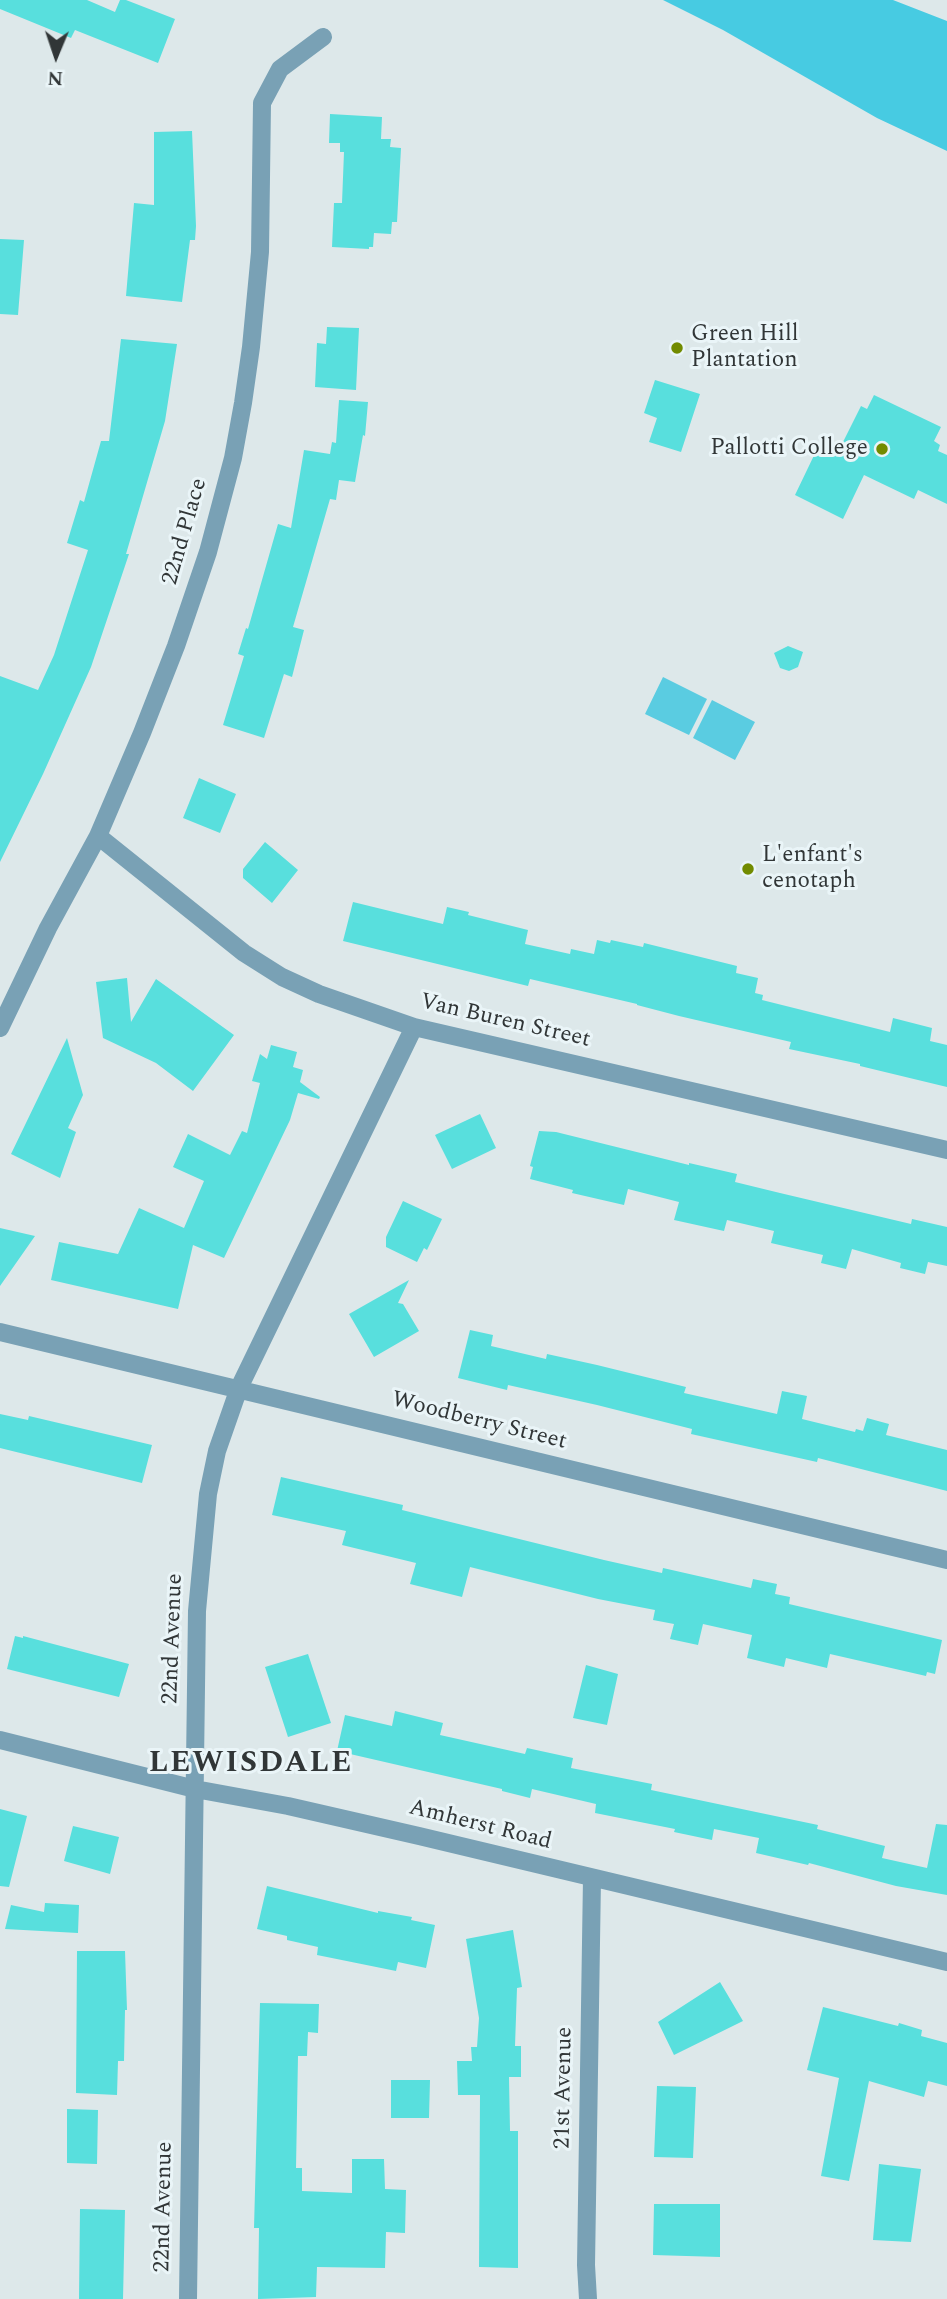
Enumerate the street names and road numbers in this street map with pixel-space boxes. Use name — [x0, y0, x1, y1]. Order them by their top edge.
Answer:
street label: 22nd Place — [158, 475, 214, 589]
street label: Van Buren Street — [417, 989, 593, 1055]
street label: Woodberry Street — [389, 1387, 569, 1457]
street label: 22nd Avenue — [158, 1573, 190, 1705]
street label: Amherst Road — [406, 1795, 554, 1857]
street label: 21st Avenue — [550, 2027, 580, 2149]
street label: 22nd Avenue — [150, 2141, 180, 2273]

